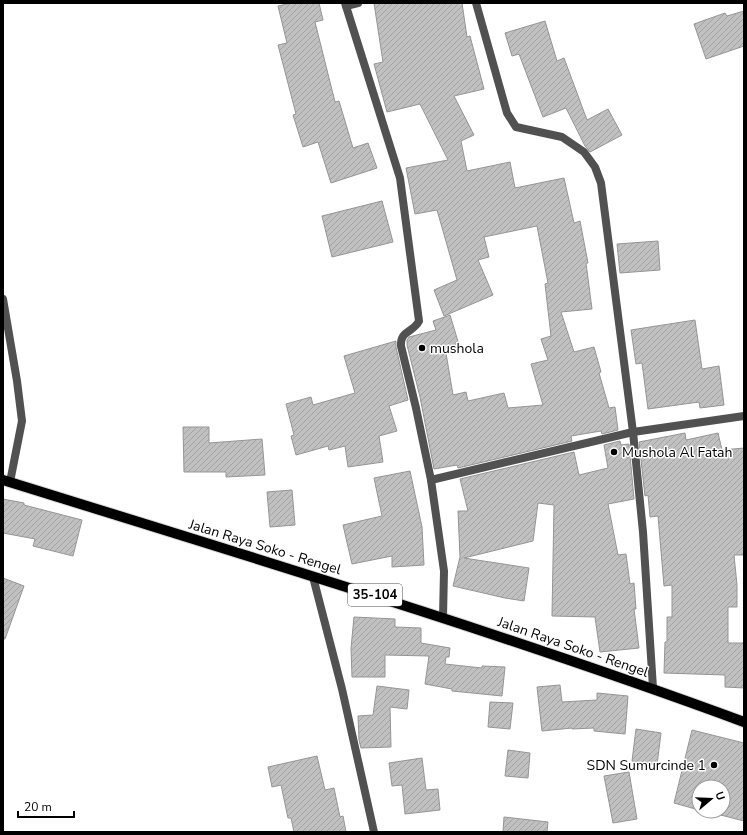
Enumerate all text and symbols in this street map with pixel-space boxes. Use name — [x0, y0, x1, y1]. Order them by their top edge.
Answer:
place label: mushola — [430, 339, 484, 358]
marker: mushola — [417, 343, 427, 353]
place label: Mushola Al Fatah — [622, 443, 733, 462]
marker: Mushola Al Fatah — [609, 447, 619, 457]
street label: Jalan Raya Soko - Rengel — [186, 514, 344, 579]
road number: 35-104 — [348, 584, 402, 606]
street label: Jalan Raya Soko - Rengel — [494, 612, 652, 682]
place label: SDN Sumurcinde 1 — [587, 756, 706, 775]
marker: SDN Sumurcinde 1 — [709, 760, 719, 770]
north arrow — [691, 779, 731, 819]
text: U — [712, 790, 728, 802]
scale bar — [18, 793, 74, 819]
text: 20 m — [24, 799, 52, 815]

